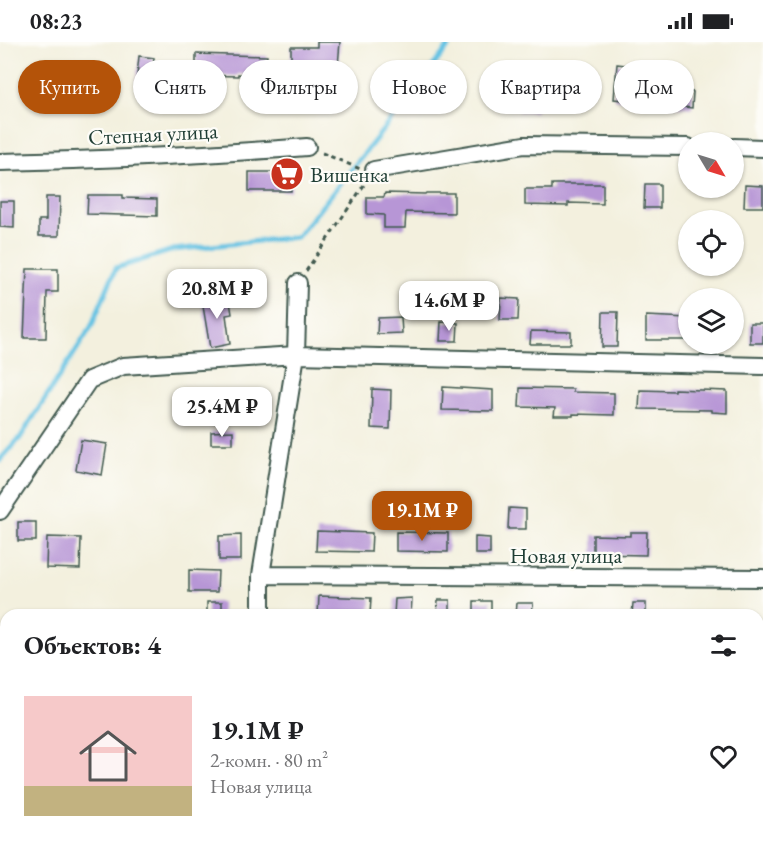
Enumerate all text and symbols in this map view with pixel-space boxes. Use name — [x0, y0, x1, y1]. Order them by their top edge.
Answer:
text: 08:23 — [30, 7, 83, 36]
chip: Купить — [18, 60, 121, 114]
chip: Снять — [133, 60, 227, 114]
chip: Фильтры — [239, 60, 358, 114]
chip: Новое — [370, 60, 467, 114]
chip: Квартира — [479, 60, 602, 114]
chip: Дом — [614, 60, 694, 114]
street label: Степная улица — [87, 116, 219, 152]
north arrow — [678, 132, 744, 198]
map controls — [678, 132, 744, 354]
supermarket icon: Вишенка — [269, 156, 305, 192]
place label: Вишенка — [310, 160, 389, 189]
button: locate — [678, 210, 744, 276]
pin: 20.8M ₽ — [162, 269, 272, 320]
text: 20.8M ₽ — [181, 275, 253, 301]
pin: 14.6M ₽ — [394, 281, 504, 332]
text: 14.6M ₽ — [413, 287, 485, 313]
button: layers — [678, 288, 744, 354]
pin: 25.4M ₽ — [167, 387, 277, 438]
text: 25.4M ₽ — [186, 393, 258, 419]
pin: 19.1M ₽ — [367, 491, 477, 542]
text: 19.1M ₽ — [386, 497, 458, 523]
street label: Новая улица — [510, 541, 622, 570]
text: Объектов: 4 — [24, 628, 161, 662]
icon: filters — [707, 629, 740, 662]
text: 19.1M ₽ — [210, 713, 304, 747]
icon: home — [72, 720, 144, 792]
icon: heart — [707, 740, 740, 773]
text: 2-комн. · 80 m² — [210, 747, 328, 773]
text: Новая улица — [210, 773, 312, 799]

